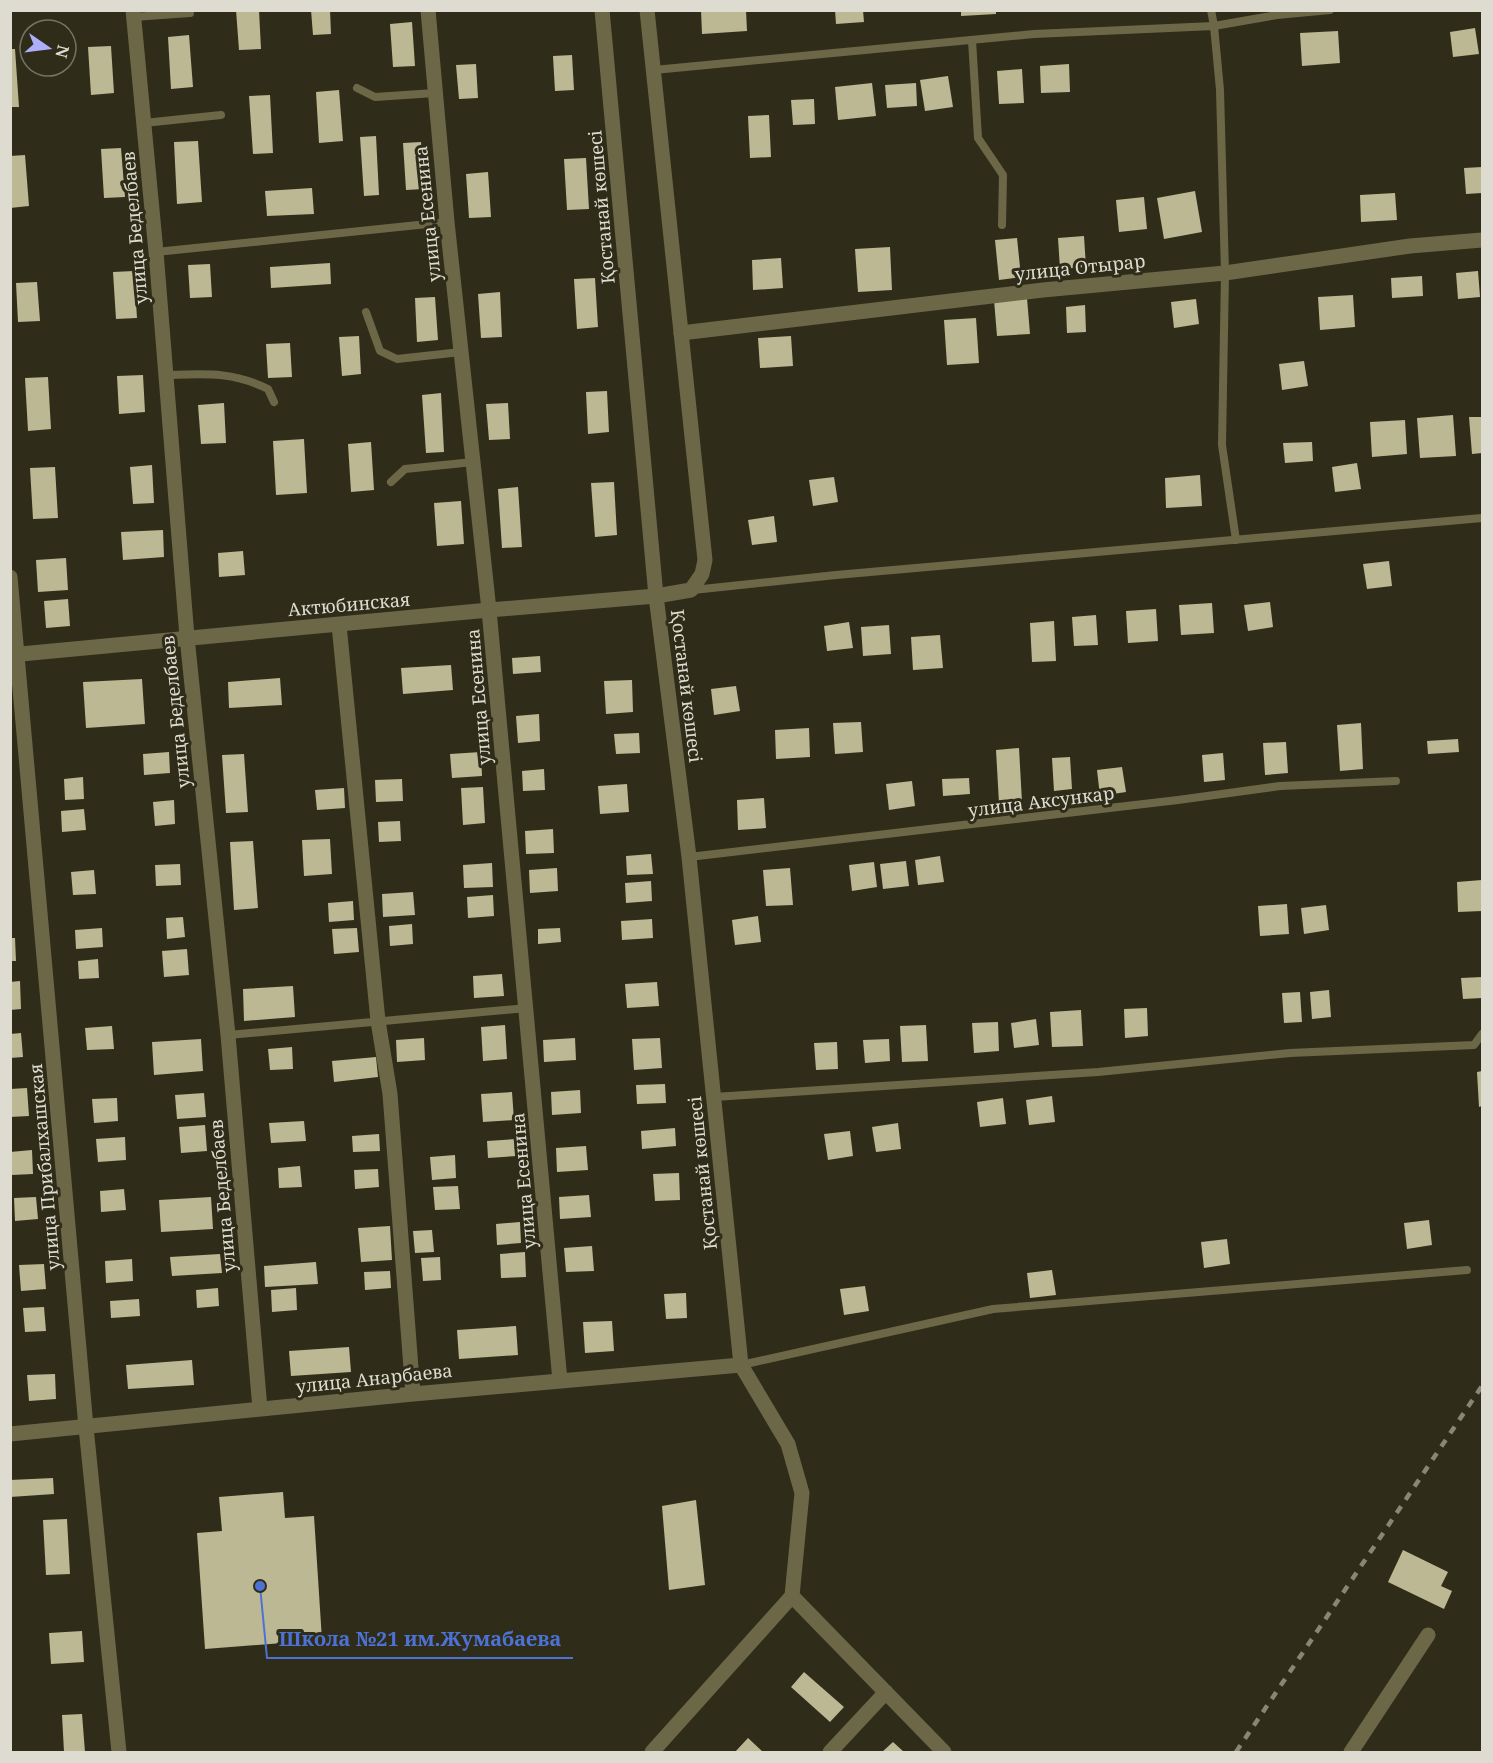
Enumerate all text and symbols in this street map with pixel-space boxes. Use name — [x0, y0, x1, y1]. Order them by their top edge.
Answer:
north arrow — [18, 18, 78, 78]
text: N — [50, 43, 75, 61]
street label: Қостанай көшесі — [582, 129, 620, 285]
street label: улица Есенина — [408, 145, 446, 283]
street label: улица Беделбаев — [115, 151, 153, 305]
street label: улица Отырар — [1014, 248, 1146, 286]
street label: Актюбинская — [287, 587, 411, 621]
street label: Қостанай көшесі — [666, 608, 708, 764]
street label: улица Есенина — [460, 628, 496, 766]
street label: улица Беделбаев — [155, 634, 195, 790]
street label: улица Аксункар — [967, 780, 1115, 822]
street label: улица Прибалхашская — [23, 1063, 65, 1271]
street label: Қостанай көшесі — [682, 1095, 722, 1251]
street label: улица Есенина — [505, 1112, 541, 1250]
street label: улица Беделбаев — [203, 1119, 241, 1273]
street label: улица Анарбаева — [295, 1358, 453, 1398]
callout: Школа №21 им.Жумабаева — [267, 1620, 573, 1658]
text: Школа №21 им.Жумабаева — [279, 1625, 561, 1652]

